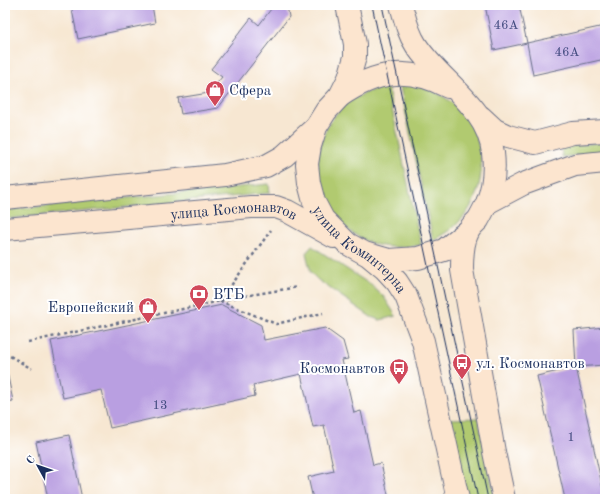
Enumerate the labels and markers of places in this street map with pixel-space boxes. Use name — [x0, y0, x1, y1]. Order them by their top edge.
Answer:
shop icon: Сфера — [204, 79, 226, 107]
place label: Сфера — [229, 84, 272, 99]
bank icon: ВТБ — [188, 283, 210, 311]
place label: ВТБ — [213, 288, 244, 303]
shop icon: Европейский — [137, 296, 159, 324]
place label: Европейский — [48, 301, 134, 316]
bus stop icon: ул. Космонавтов — [451, 352, 473, 380]
bus stop icon: Космонавтов — [388, 357, 410, 385]
place label: ул. Космонавтов — [476, 357, 585, 372]
place label: Космонавтов — [299, 362, 385, 377]

